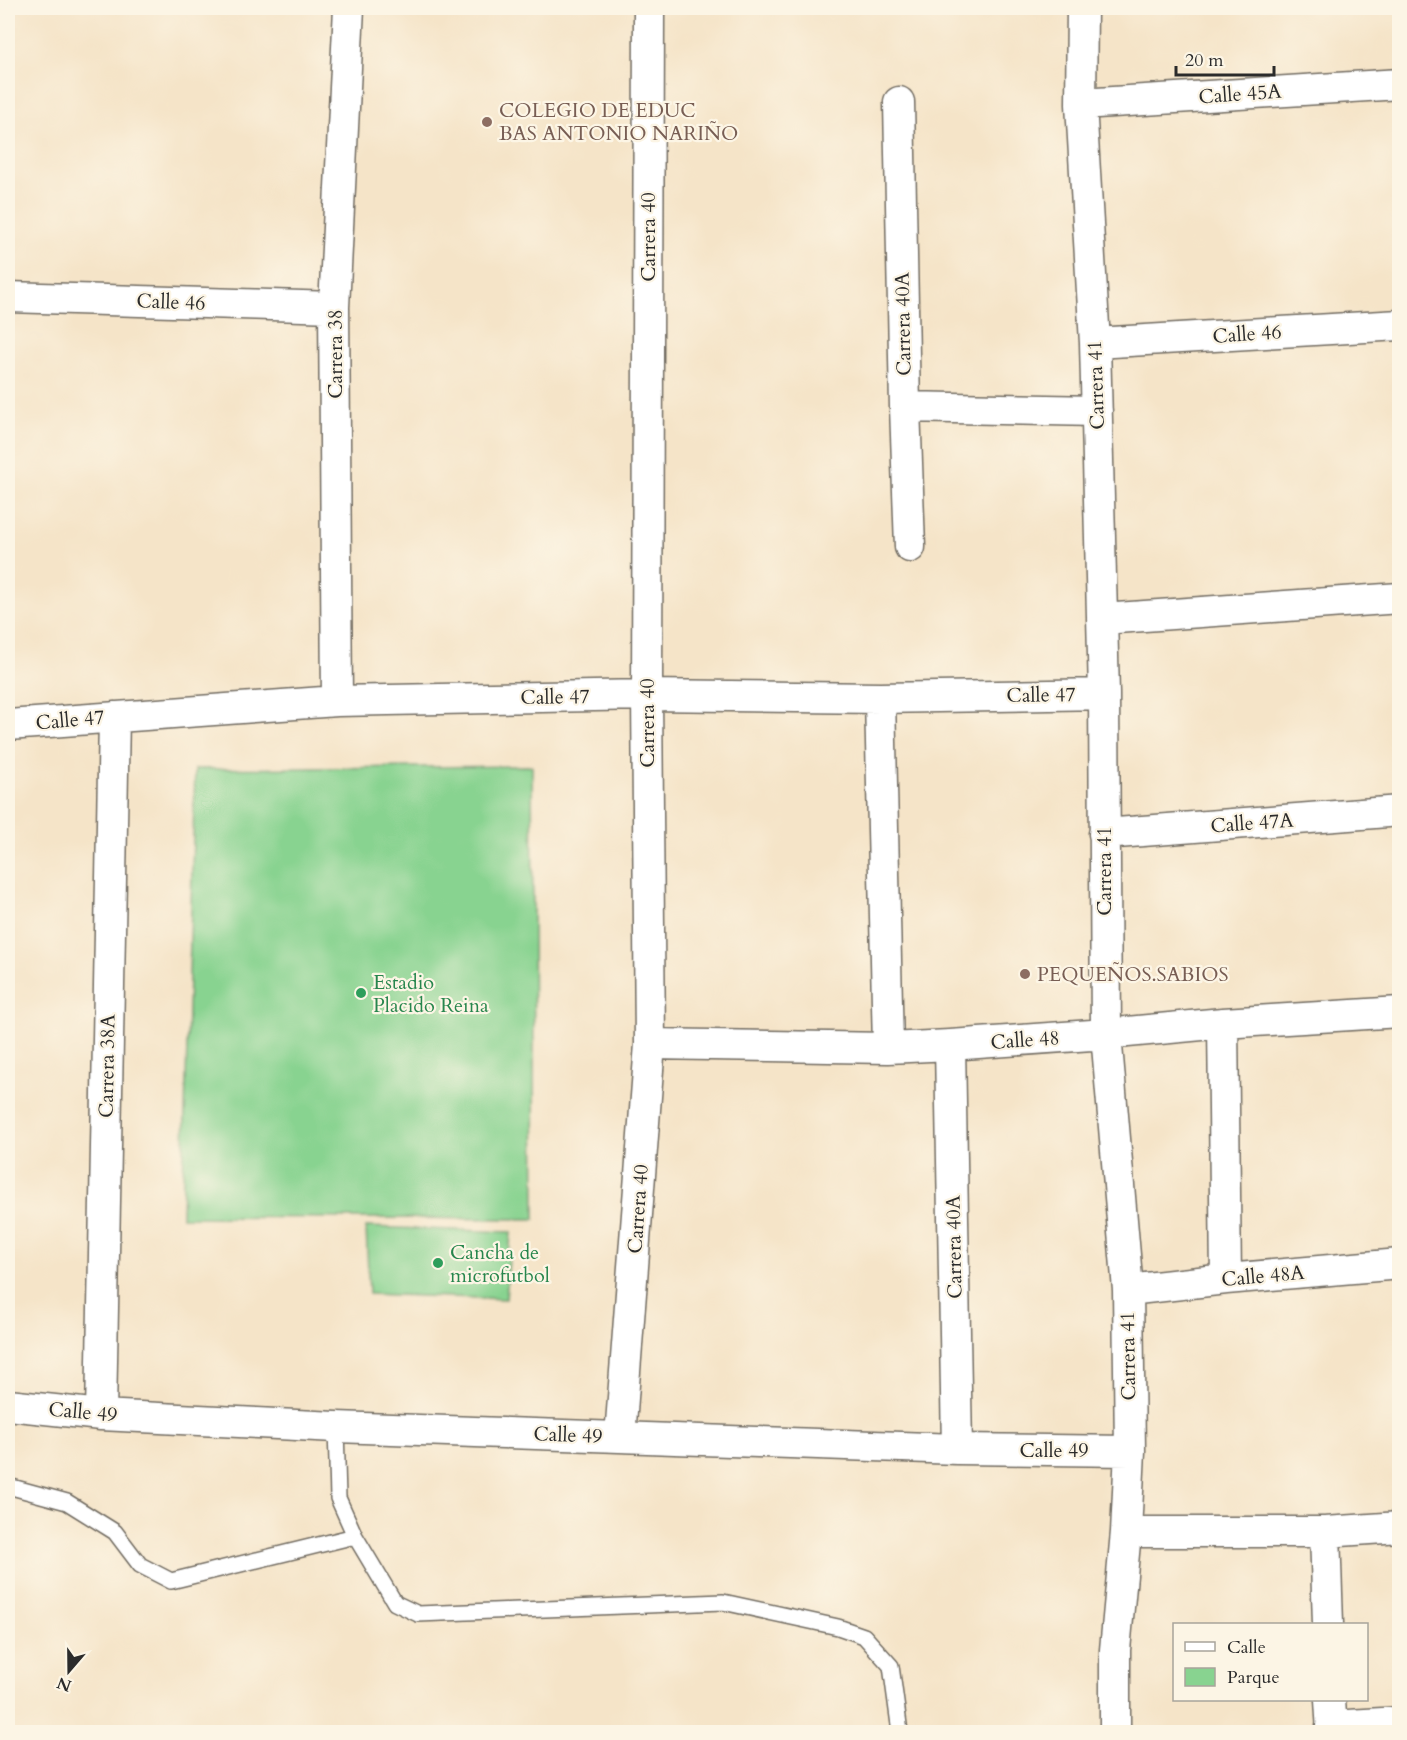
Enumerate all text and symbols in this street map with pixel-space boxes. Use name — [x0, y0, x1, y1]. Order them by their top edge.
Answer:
scale bar — [1176, 39, 1274, 77]
text: 20 m — [1185, 48, 1224, 73]
street label: Calle 45A — [1198, 78, 1283, 110]
place label: COLEGIO DE EDUC BAS ANTONIO NARIÑO — [499, 97, 738, 147]
marker: COLEGIO DE EDUC BAS ANTONIO NARIÑO — [480, 115, 494, 129]
street label: Carrera 40 — [635, 192, 662, 282]
street label: Carrera 40A — [889, 271, 917, 376]
street label: Calle 46 — [136, 287, 206, 317]
street label: Carrera 38 — [322, 309, 349, 399]
street label: Calle 46 — [1212, 318, 1282, 350]
street label: Carrera 41 — [1081, 340, 1111, 430]
street label: Carrera 40 — [634, 678, 661, 768]
street label: Calle 47 — [1006, 681, 1076, 709]
street label: Calle 47 — [520, 683, 590, 711]
street label: Calle 47 — [34, 704, 106, 736]
street label: Calle 47A — [1210, 807, 1295, 839]
street label: Carrera 41 — [1091, 826, 1118, 916]
place label: PEQUEÑOS.SABIOS — [1037, 961, 1229, 988]
marker: PEQUEÑOS.SABIOS — [1018, 967, 1032, 981]
place label: Estadio Placido Reina — [373, 969, 489, 1019]
marker: Estadio Placido Reina — [354, 986, 368, 1000]
street label: Carrera 38A — [93, 1013, 121, 1118]
street label: Calle 48 — [990, 1024, 1060, 1056]
street label: Carrera 40 — [621, 1163, 655, 1255]
street label: Carrera 40A — [940, 1194, 968, 1299]
place label: Cancha de microfutbol — [450, 1239, 550, 1289]
marker: Cancha de microfutbol — [431, 1256, 445, 1270]
street label: Calle 48A — [1220, 1259, 1306, 1293]
street label: Carrera 41 — [1114, 1311, 1142, 1401]
street label: Calle 49 — [47, 1396, 119, 1428]
street label: Calle 49 — [533, 1420, 603, 1450]
street label: Calle 49 — [1019, 1437, 1089, 1464]
legend — [1173, 1623, 1368, 1701]
text: Calle — [1227, 1635, 1266, 1660]
north arrow — [39, 1641, 99, 1701]
text: Parque — [1227, 1665, 1280, 1690]
text: N — [54, 1671, 75, 1697]

